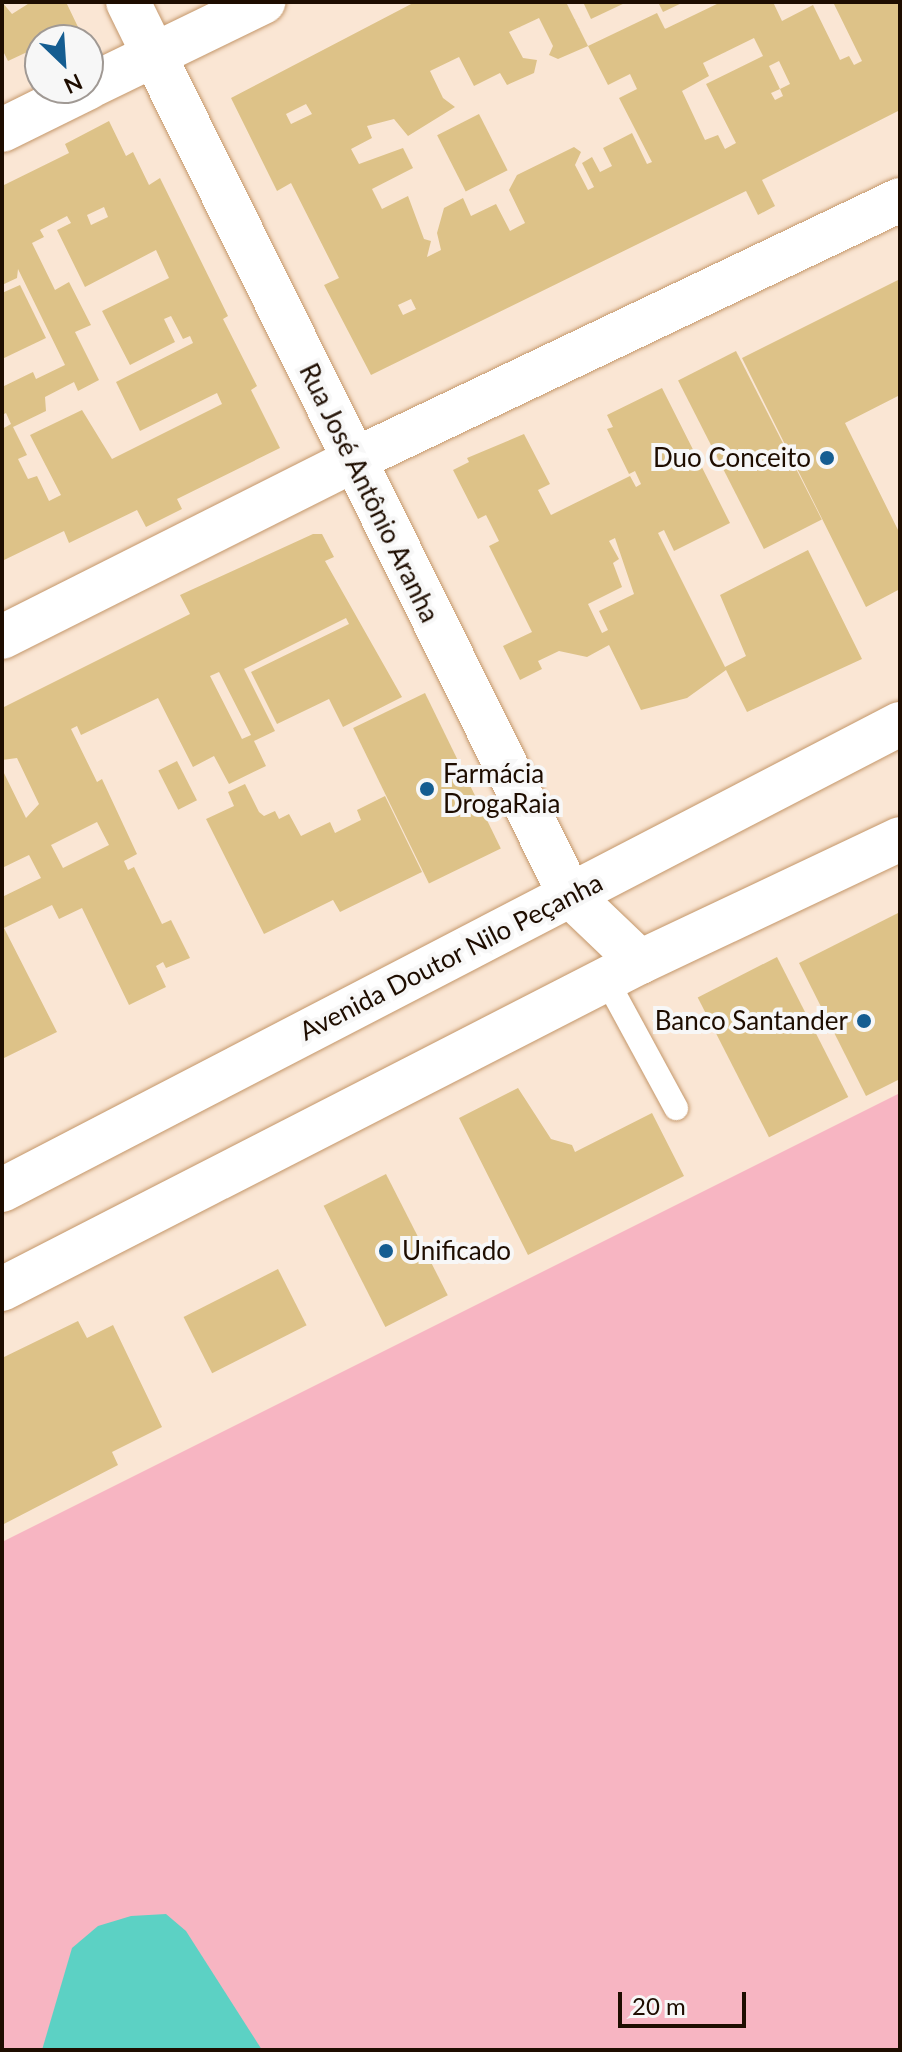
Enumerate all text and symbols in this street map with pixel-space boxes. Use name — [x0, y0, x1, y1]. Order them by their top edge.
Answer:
north arrow — [24, 24, 104, 104]
text: N — [60, 69, 87, 100]
street label: Rua José Antônio Aranha — [292, 357, 446, 629]
place label: Duo Conceito — [653, 442, 811, 474]
marker: Duo Conceito — [818, 449, 836, 467]
place label: Farmácia DrogaRaia — [443, 758, 560, 820]
marker: Farmácia DrogaRaia — [418, 780, 436, 798]
street label: Avenida Doutor Nilo Peçanha — [294, 867, 608, 1047]
place label: Banco Santander — [655, 1005, 848, 1037]
marker: Banco Santander — [855, 1012, 873, 1030]
place label: Unificado — [402, 1235, 511, 1267]
marker: Unificado — [377, 1242, 395, 1260]
scale bar — [622, 1976, 750, 2026]
text: 20 m — [632, 1991, 686, 2020]

